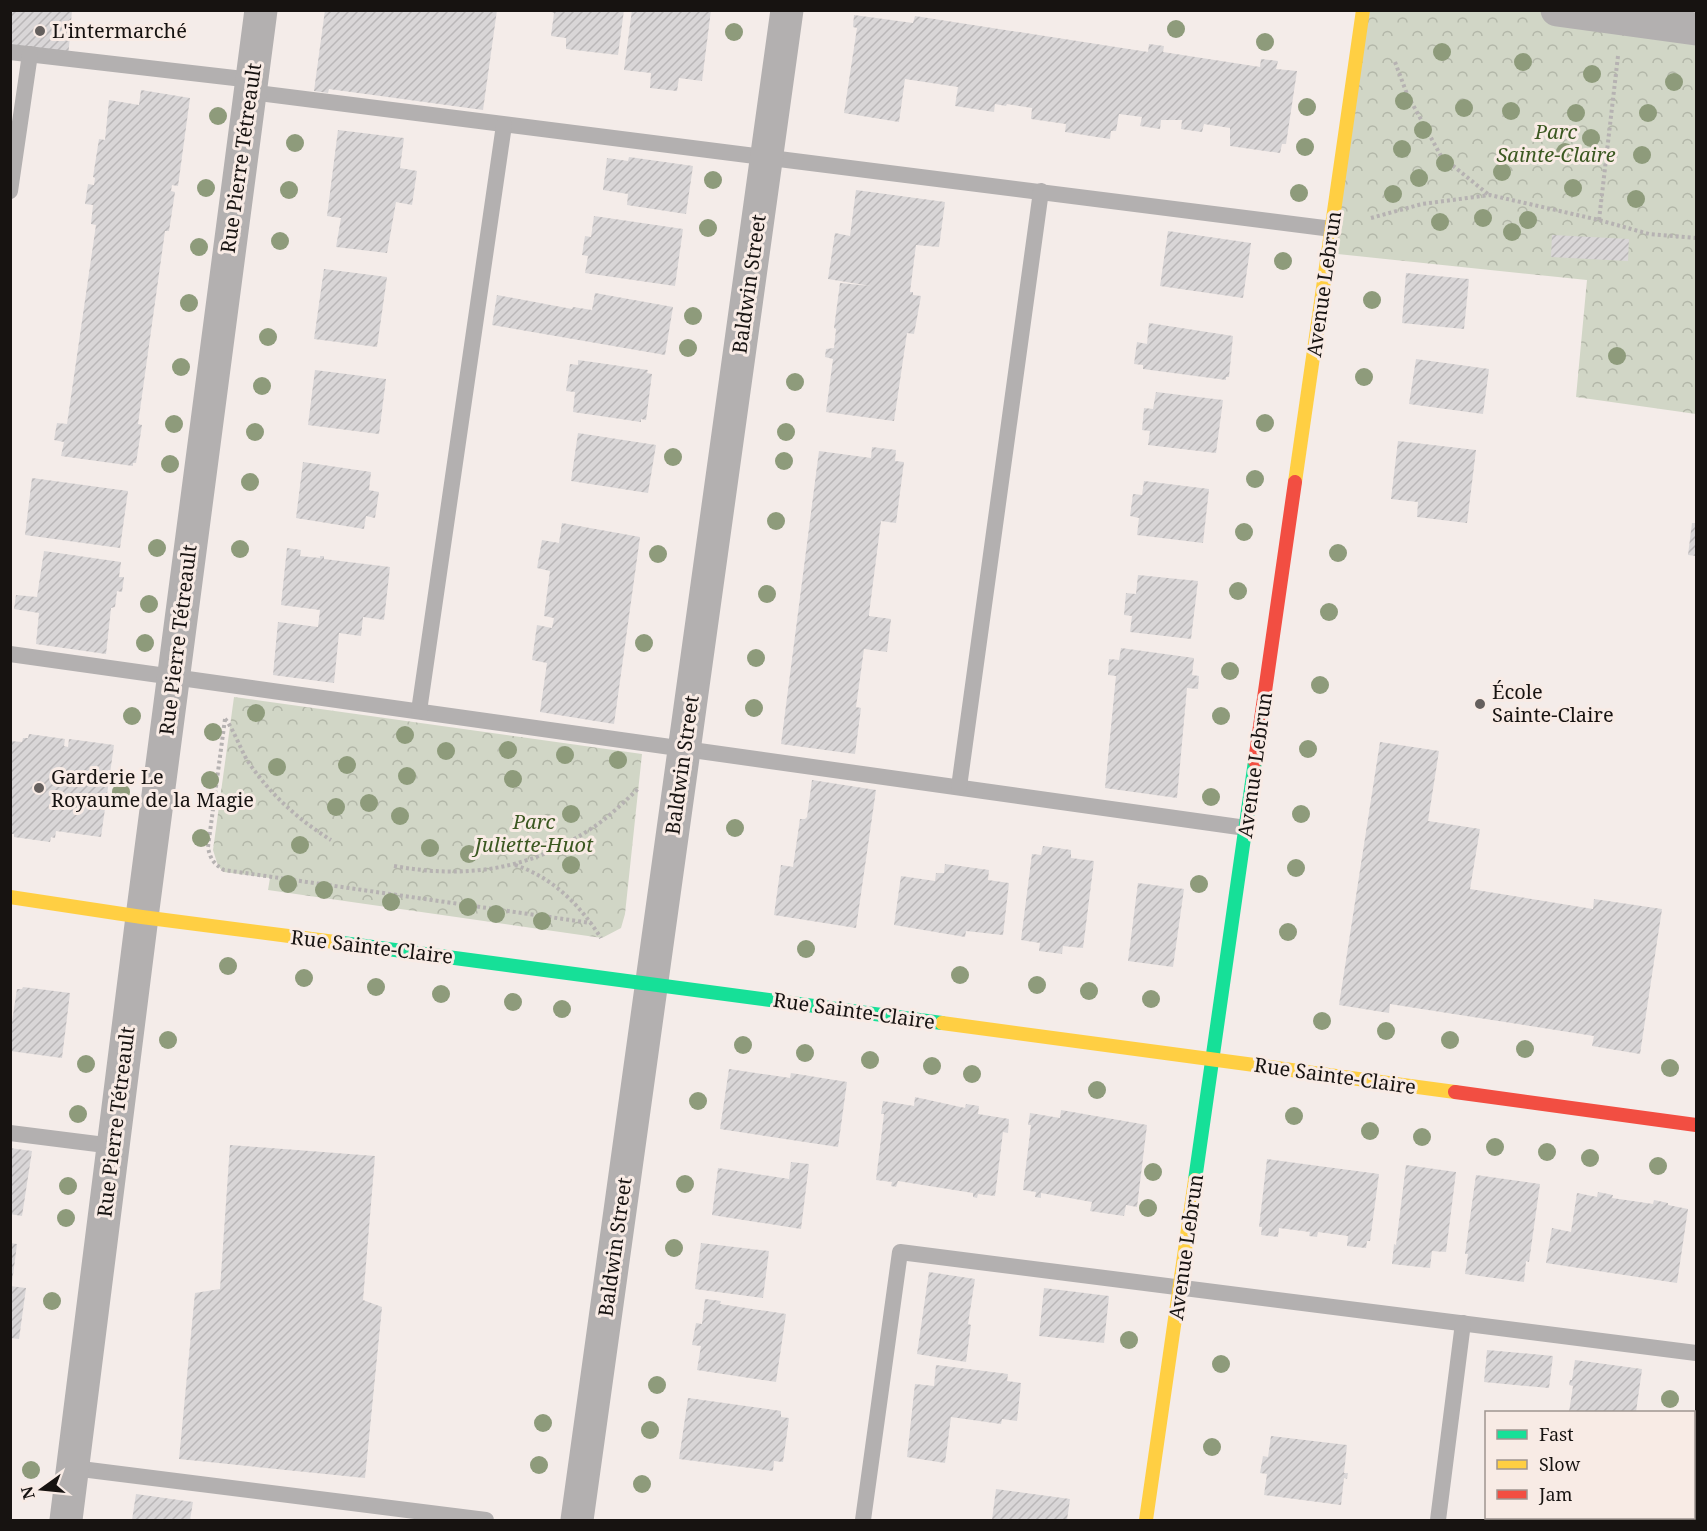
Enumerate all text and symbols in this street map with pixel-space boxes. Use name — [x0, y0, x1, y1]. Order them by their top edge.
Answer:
place label: L'intermarché — [52, 17, 187, 44]
marker: L'intermarché — [33, 24, 47, 38]
street label: Rue Pierre Tétreault — [214, 61, 267, 255]
park label: Parc Sainte-Claire — [1496, 118, 1616, 168]
street label: Avenue Lebrun — [1300, 209, 1347, 359]
street label: Baldwin Street — [725, 213, 772, 355]
street label: Rue Pierre Tétreault — [152, 543, 203, 737]
place label: École Sainte-Claire — [1492, 678, 1614, 728]
street label: Avenue Lebrun — [1231, 690, 1278, 840]
street label: Baldwin Street — [658, 694, 705, 836]
marker: École Sainte-Claire — [1473, 697, 1487, 711]
place label: Garderie Le Royaume de la Magie — [51, 763, 254, 813]
marker: Garderie Le Royaume de la Magie — [32, 781, 46, 795]
park label: Parc Juliette-Huot — [471, 808, 594, 858]
street label: Rue Sainte-Claire — [289, 923, 455, 970]
street label: Rue Sainte-Claire — [771, 986, 937, 1035]
street label: Rue Pierre Tétreault — [90, 1025, 141, 1219]
street label: Rue Sainte-Claire — [1252, 1051, 1418, 1100]
street label: Avenue Lebrun — [1162, 1172, 1209, 1322]
street label: Baldwin Street — [591, 1176, 638, 1318]
legend — [1485, 1411, 1695, 1519]
text: Fast — [1539, 1422, 1574, 1446]
text: Slow — [1539, 1452, 1581, 1476]
north arrow — [12, 1459, 72, 1519]
text: Jam — [1538, 1482, 1573, 1506]
text: N — [15, 1484, 40, 1502]

